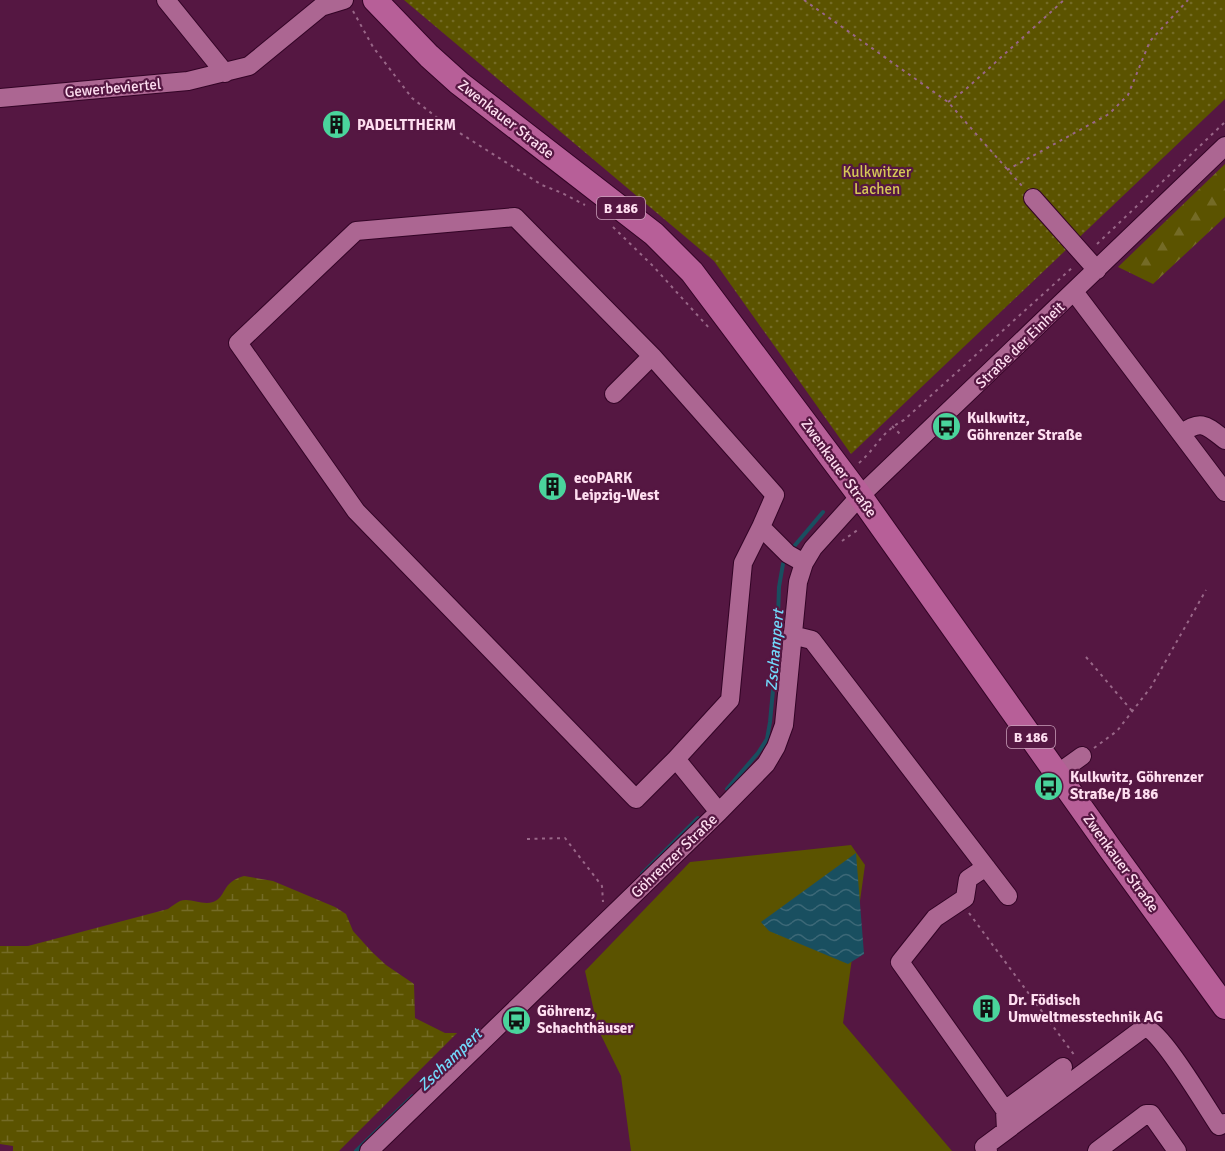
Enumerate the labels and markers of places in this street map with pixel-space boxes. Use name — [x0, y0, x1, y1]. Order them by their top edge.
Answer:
building icon: PADELTTHERM — [320, 109, 352, 141]
place label: PADELTTHERM — [357, 116, 456, 134]
place label: Kulkwitz, Göhrenzer Straße — [967, 409, 1082, 444]
bus stop icon: Kulkwitz, Göhrenzer Straße — [930, 411, 962, 443]
place label: ecoPARK Leipzig-West — [574, 469, 660, 504]
building icon: ecoPARK Leipzig-West — [537, 471, 569, 503]
place label: Kulkwitz, Göhrenzer Straße/B 186 — [1070, 768, 1203, 803]
bus stop icon: Kulkwitz, Göhrenzer Straße/B 186 — [1033, 770, 1065, 802]
place label: Dr. Födisch Umweltmesstechnik AG — [1008, 991, 1163, 1026]
building icon: Dr. Födisch Umweltmesstechnik AG — [971, 993, 1003, 1025]
place label: Göhrenz, Schachthäuser — [537, 1002, 633, 1037]
bus stop icon: Göhrenz, Schachthäuser — [500, 1004, 532, 1036]

